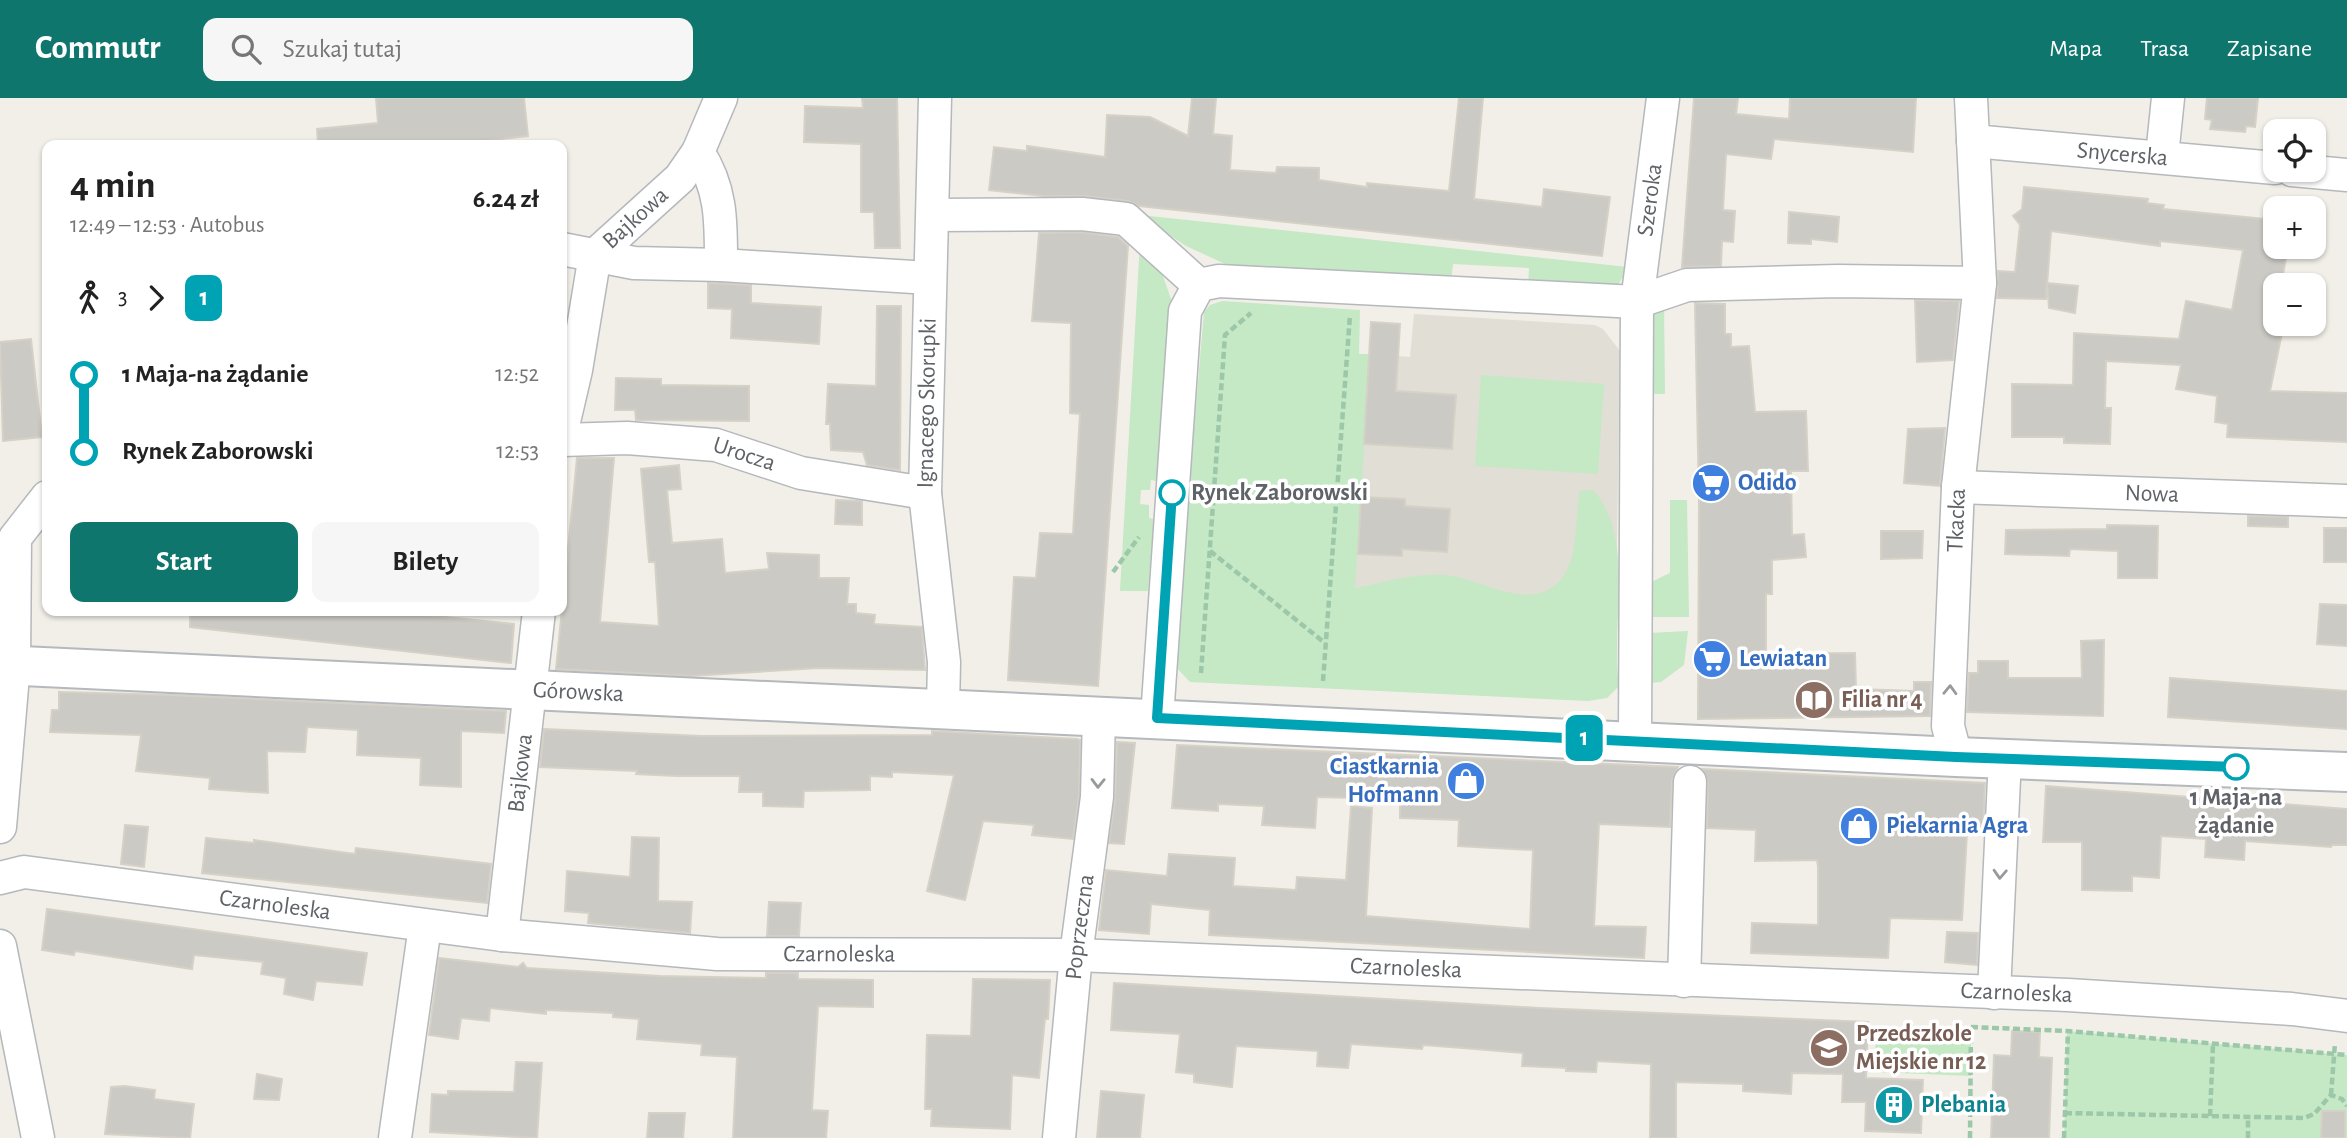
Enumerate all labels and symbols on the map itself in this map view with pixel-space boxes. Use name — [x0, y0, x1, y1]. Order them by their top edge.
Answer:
street label: Snycerska — [2076, 138, 2169, 170]
street label: Szeroka — [1633, 162, 1667, 238]
street label: Bajkowa — [598, 183, 673, 254]
street label: Ignacego Skorupki — [914, 317, 940, 489]
street label: Urocza — [710, 433, 778, 476]
supermarket icon: Odido — [1690, 462, 1732, 504]
place label: Odido — [1738, 471, 1797, 495]
marker: Rynek Zaborowski — [1159, 480, 1185, 506]
place label: Rynek Zaborowski — [1191, 481, 1368, 505]
street label: Nowa — [2124, 481, 2179, 507]
street label: Tkacka — [1943, 488, 1970, 553]
supermarket icon: Lewiatan — [1691, 638, 1733, 680]
place label: Lewiatan — [1739, 647, 1827, 671]
street label: Górowska — [532, 678, 625, 706]
library icon: Filia nr 4 — [1793, 679, 1835, 721]
one-way arrow — [1942, 684, 1957, 695]
place label: Filia nr 4 — [1841, 688, 1923, 712]
line badge: 1 — [1561, 715, 1607, 761]
street label: Bajkowa — [504, 732, 537, 814]
marker: 1 Maja-na żądanie — [2223, 754, 2249, 780]
place label: Ciastkarnia Hofmann — [1330, 755, 1439, 807]
shop icon: Ciastkarnia Hofmann — [1445, 760, 1487, 802]
one-way arrow — [1090, 778, 1105, 789]
place label: 1 Maja-na żądanie — [2190, 786, 2282, 838]
shop icon: Piekarnia Agra — [1838, 805, 1880, 847]
place label: Piekarnia Agra — [1886, 814, 2028, 838]
one-way arrow — [1992, 869, 2007, 880]
street label: Poprzeczna — [1062, 873, 1099, 981]
street label: Czarnoleska — [218, 886, 332, 924]
street label: Czarnoleska — [783, 942, 895, 966]
street label: Czarnoleska — [1349, 954, 1463, 983]
street label: Czarnoleska — [1960, 979, 2073, 1007]
place label: Przedszkole Miejskie nr 12 — [1856, 1022, 1986, 1074]
school or university icon: Przedszkole Miejskie nr 12 — [1808, 1027, 1850, 1069]
building icon: Plebania — [1873, 1084, 1915, 1126]
place label: Plebania — [1921, 1093, 2006, 1117]

